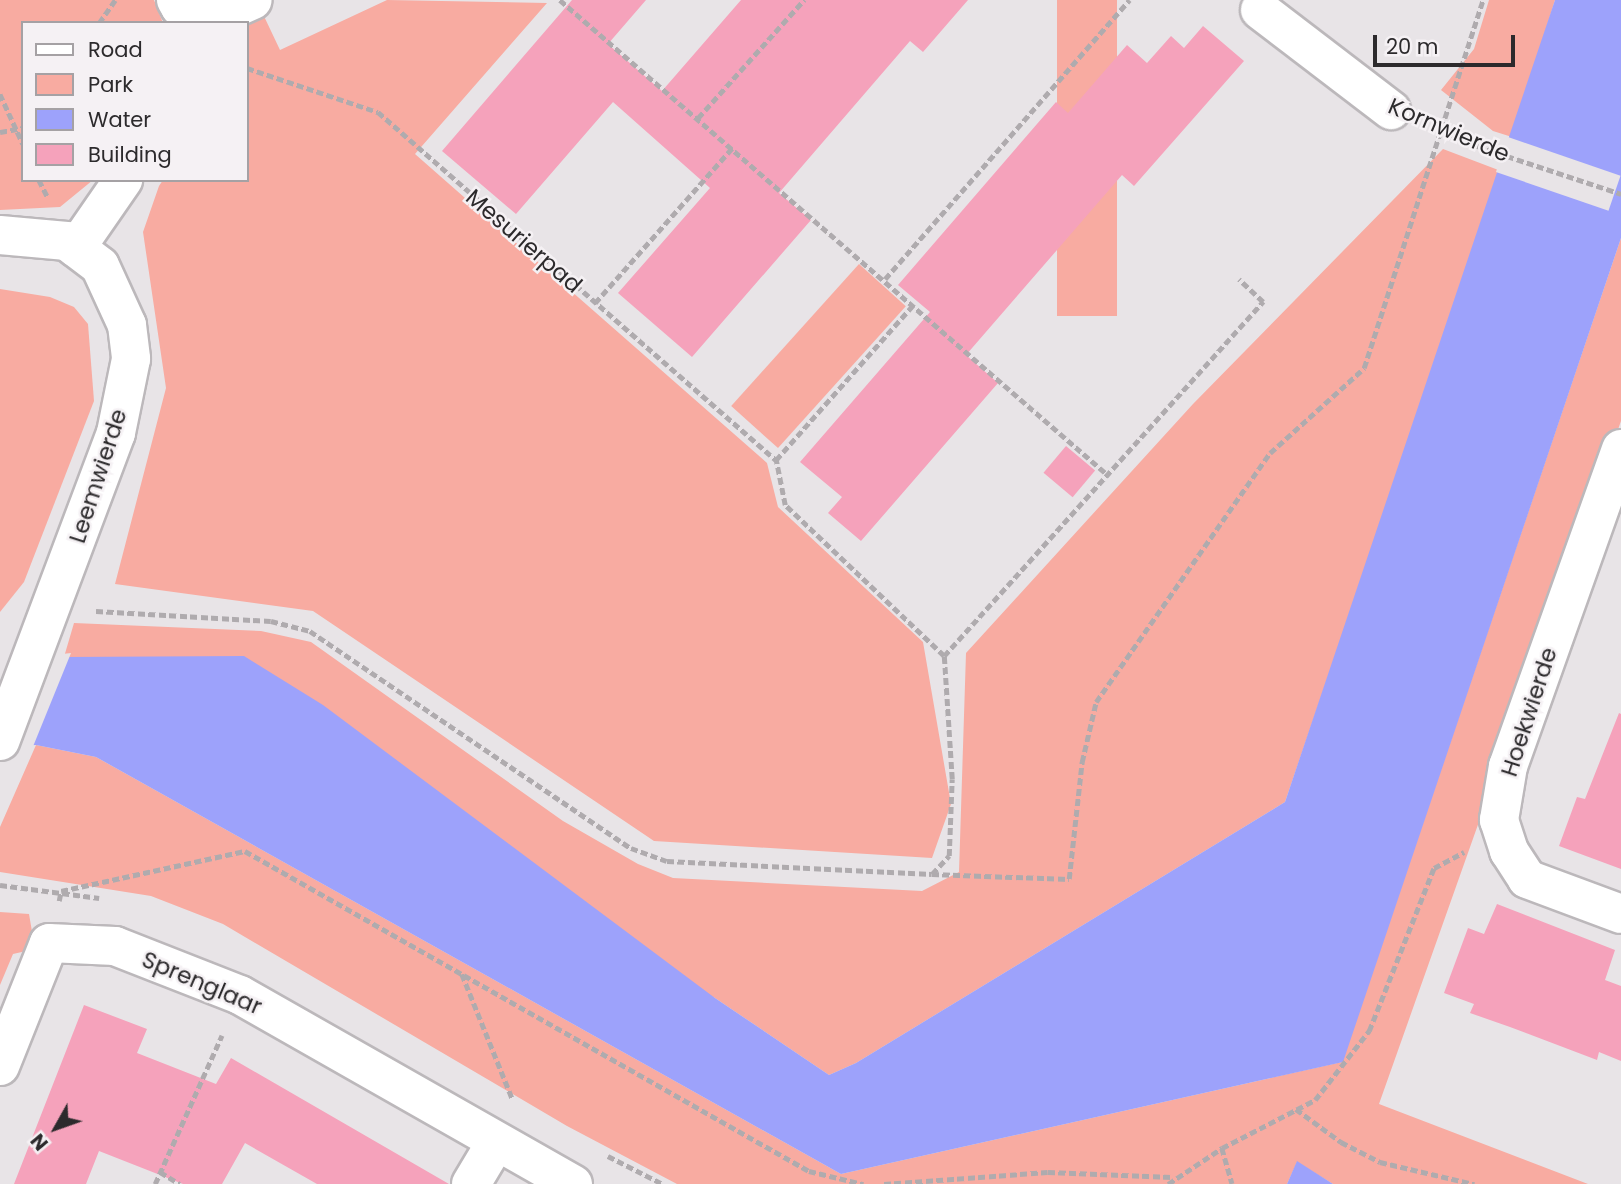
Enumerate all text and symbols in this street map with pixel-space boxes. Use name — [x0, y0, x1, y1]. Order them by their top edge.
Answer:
legend — [21, 21, 248, 182]
scale bar — [1376, 21, 1518, 65]
text: 20 m — [1386, 32, 1439, 61]
text: Road — [88, 35, 143, 64]
text: Park — [88, 70, 133, 99]
street label: Kornwierde — [1384, 92, 1514, 168]
text: Water — [88, 105, 151, 134]
text: Building — [88, 140, 172, 169]
street label: Mesurierpad — [460, 183, 588, 299]
street label: Leemwierde — [63, 405, 133, 547]
street label: Hoekwierde — [1495, 644, 1563, 780]
street label: Sprenglaar — [138, 945, 266, 1021]
north arrow — [21, 1093, 91, 1163]
text: N — [25, 1128, 54, 1156]

